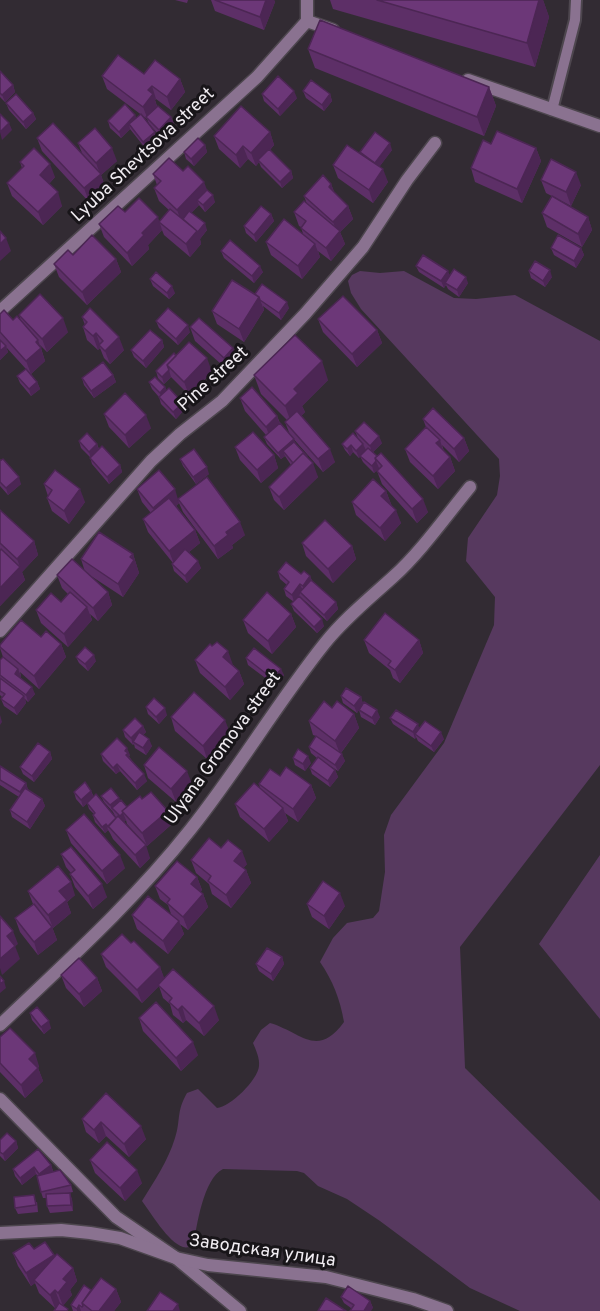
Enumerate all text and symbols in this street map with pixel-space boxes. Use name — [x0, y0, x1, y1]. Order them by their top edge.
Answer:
street label: Lyuba Shevtsova street — [68, 84, 220, 228]
street label: Pine street — [174, 343, 254, 417]
street label: Ulyana Gromova street — [161, 668, 287, 830]
street label: Заводская улица — [187, 1231, 337, 1273]

